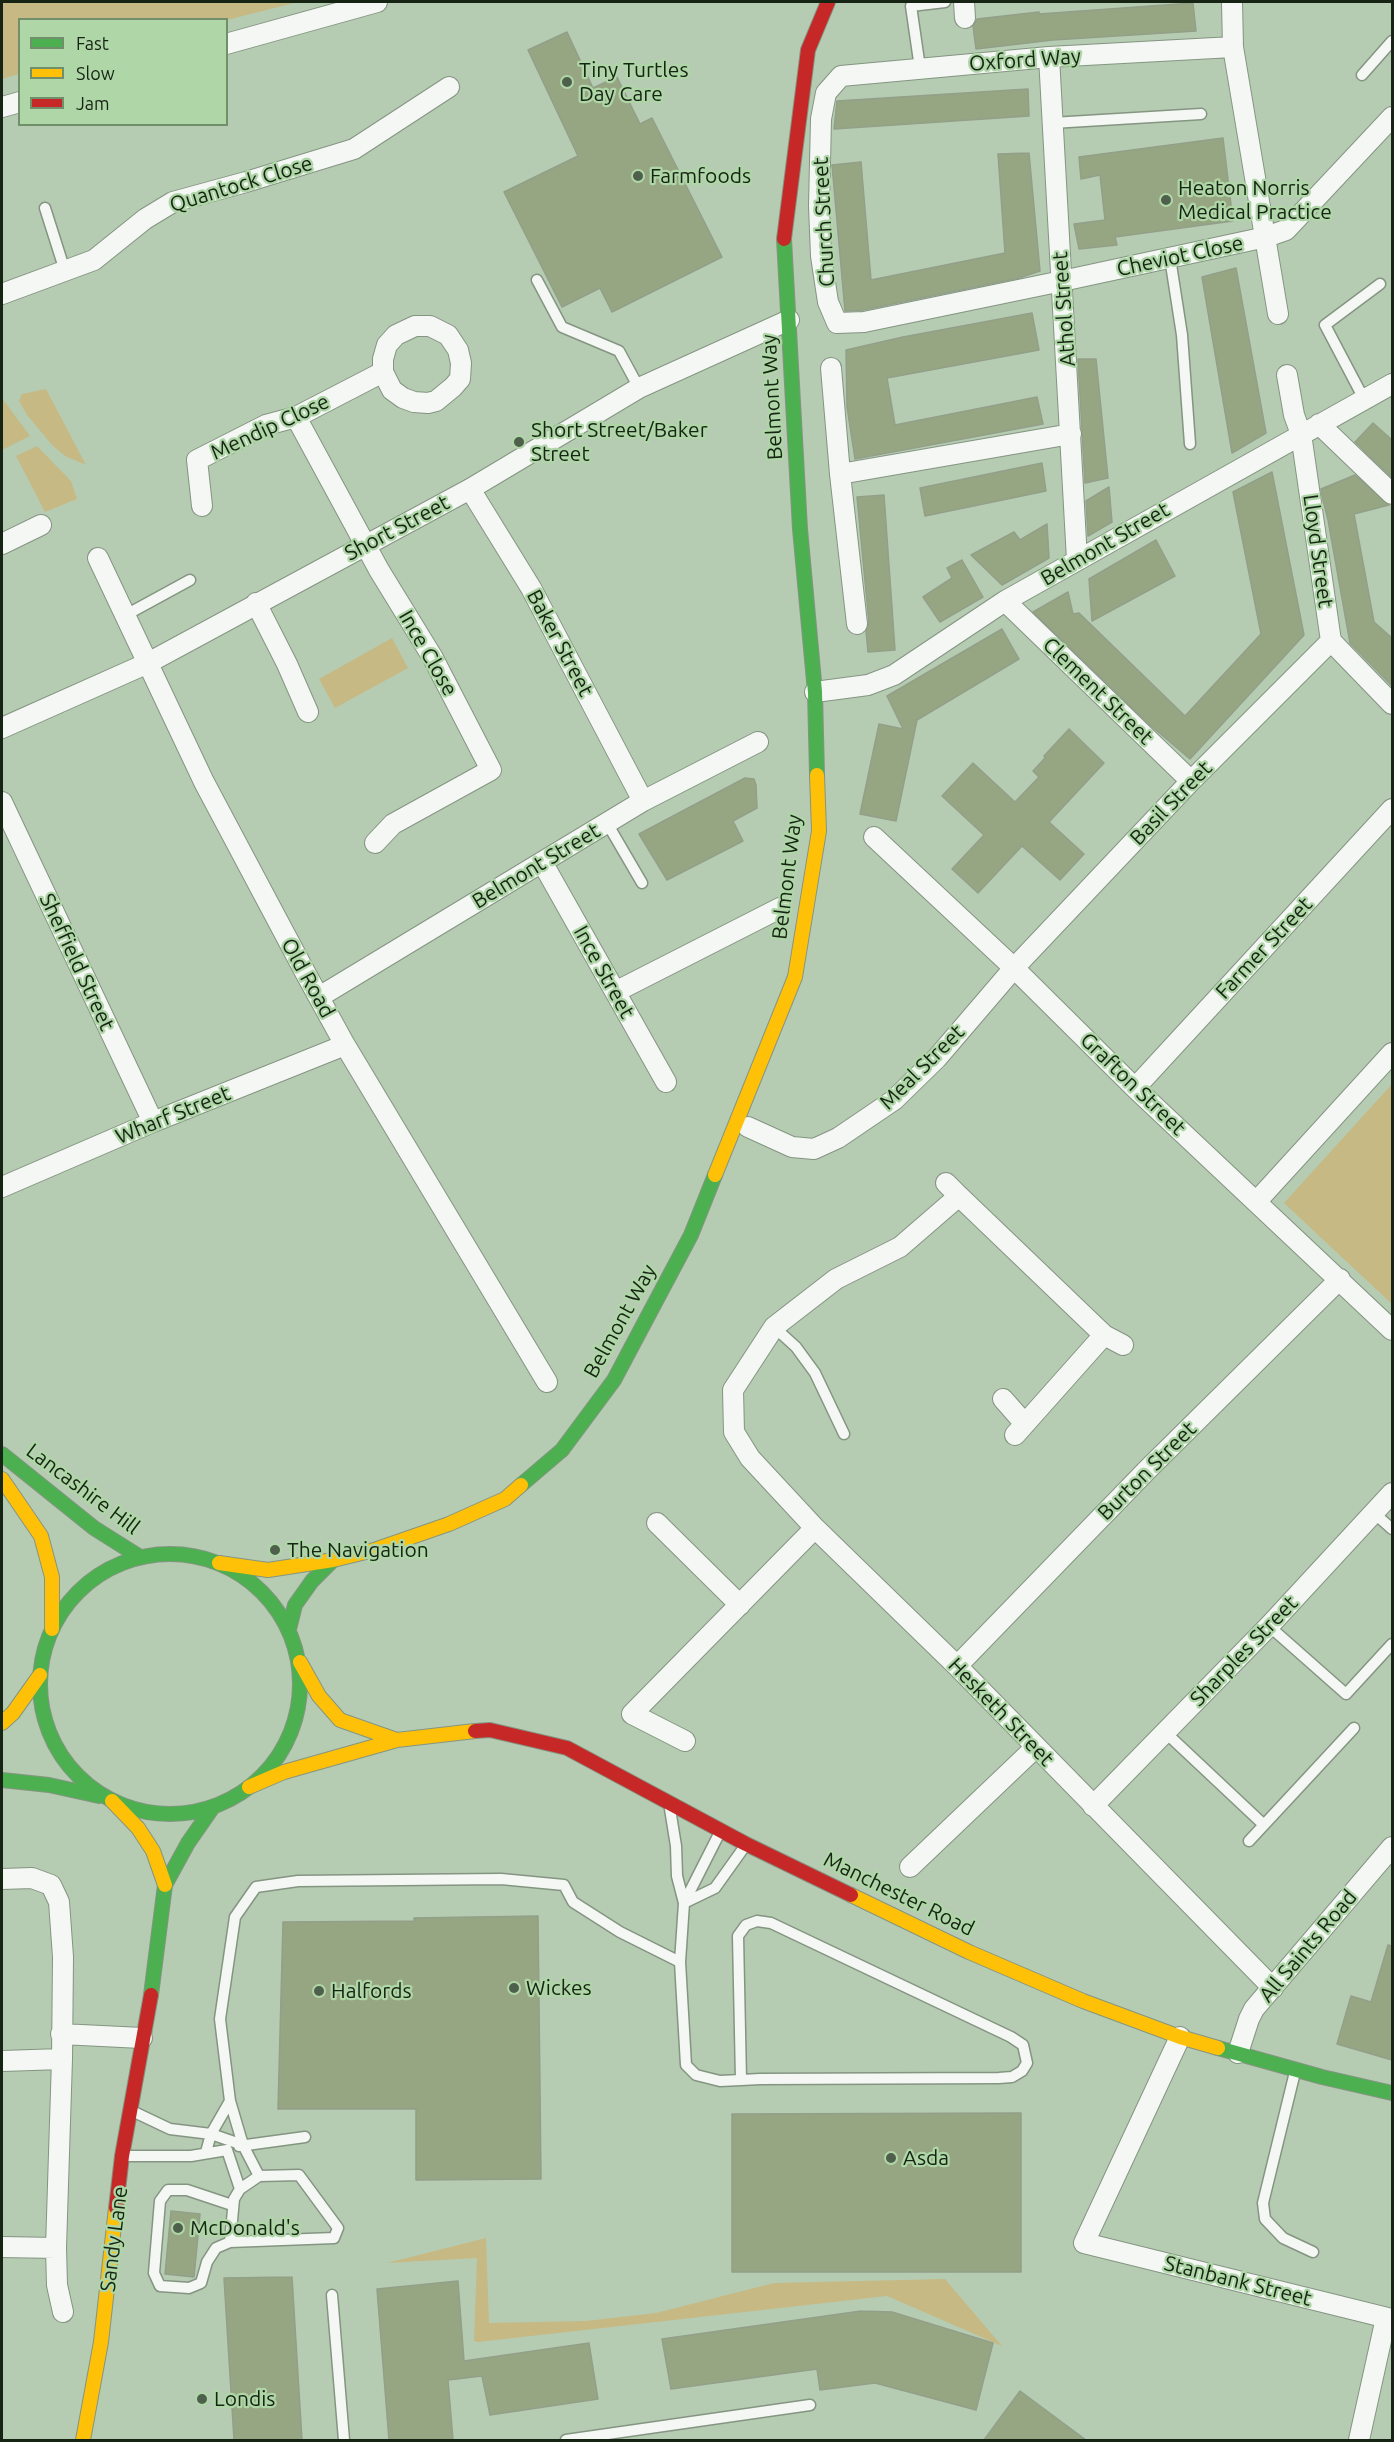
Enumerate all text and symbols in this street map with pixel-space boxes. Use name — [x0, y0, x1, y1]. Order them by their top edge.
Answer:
legend — [18, 18, 228, 126]
text: Fast — [76, 33, 109, 53]
street label: Oxford Way — [968, 44, 1082, 76]
place label: Tiny Turtles Day Care — [579, 57, 688, 107]
text: Slow — [76, 63, 115, 83]
marker: Tiny Turtles Day Care — [560, 75, 574, 89]
text: Jam — [76, 93, 110, 113]
street label: Quantock Close — [166, 150, 316, 218]
street label: Church Street — [808, 156, 840, 288]
place label: Farmfoods — [650, 163, 751, 189]
marker: Farmfoods — [631, 169, 645, 183]
place label: Heaton Norris Medical Practice — [1178, 175, 1332, 225]
marker: Heaton Norris Medical Practice — [1159, 193, 1173, 207]
street label: Cheviot Close — [1115, 230, 1245, 282]
street label: Athol Street — [1047, 251, 1081, 367]
street label: Belmont Way — [756, 334, 788, 460]
street label: Mendip Close — [207, 389, 333, 465]
place label: Short Street/Baker Street — [531, 417, 708, 467]
marker: Short Street/Baker Street — [512, 435, 526, 449]
street label: Short Street — [340, 490, 454, 566]
street label: Lloyd Street — [1298, 493, 1338, 609]
street label: Belmont Street — [1036, 497, 1174, 591]
street label: Baker Street — [521, 585, 599, 701]
street label: Ince Close — [393, 606, 463, 700]
street label: Clement Street — [1038, 632, 1158, 750]
street label: Basil Street — [1125, 756, 1217, 850]
street label: Belmont Way — [767, 813, 807, 941]
street label: Belmont Street — [468, 818, 604, 914]
street label: Sheffield Street — [34, 889, 120, 1035]
street label: Farmer Street — [1210, 892, 1318, 1004]
street label: Ince Street — [568, 921, 640, 1023]
street label: Old Road — [276, 934, 340, 1022]
street label: Meal Street — [874, 1019, 970, 1115]
street label: Grafton Street — [1075, 1027, 1191, 1141]
street label: Wharf Street — [112, 1081, 234, 1149]
street label: Belmont Way — [578, 1260, 662, 1382]
street label: Burton Street — [1092, 1416, 1202, 1526]
street label: Lancashire Hill — [21, 1438, 145, 1540]
place label: The Navigation — [287, 1537, 429, 1563]
marker: The Navigation — [268, 1543, 282, 1557]
street label: Sharples Street — [1185, 1591, 1303, 1711]
street label: Hesketh Street — [943, 1653, 1059, 1771]
street label: Manchester Road — [820, 1847, 978, 1941]
street label: All Saints Road — [1254, 1885, 1362, 2007]
place label: Wickes — [526, 1975, 592, 2001]
place label: Halfords — [331, 1978, 412, 2004]
marker: Wickes — [507, 1981, 521, 1995]
marker: Halfords — [312, 1984, 326, 1998]
place label: Asda — [903, 2145, 949, 2171]
marker: Asda — [884, 2151, 898, 2165]
street label: Sandy Lane — [95, 2185, 133, 2293]
place label: McDonald's — [190, 2215, 300, 2241]
marker: McDonald's — [171, 2221, 185, 2235]
street label: Stanbank Street — [1162, 2250, 1314, 2312]
place label: Londis — [214, 2386, 275, 2412]
marker: Londis — [195, 2392, 209, 2406]

